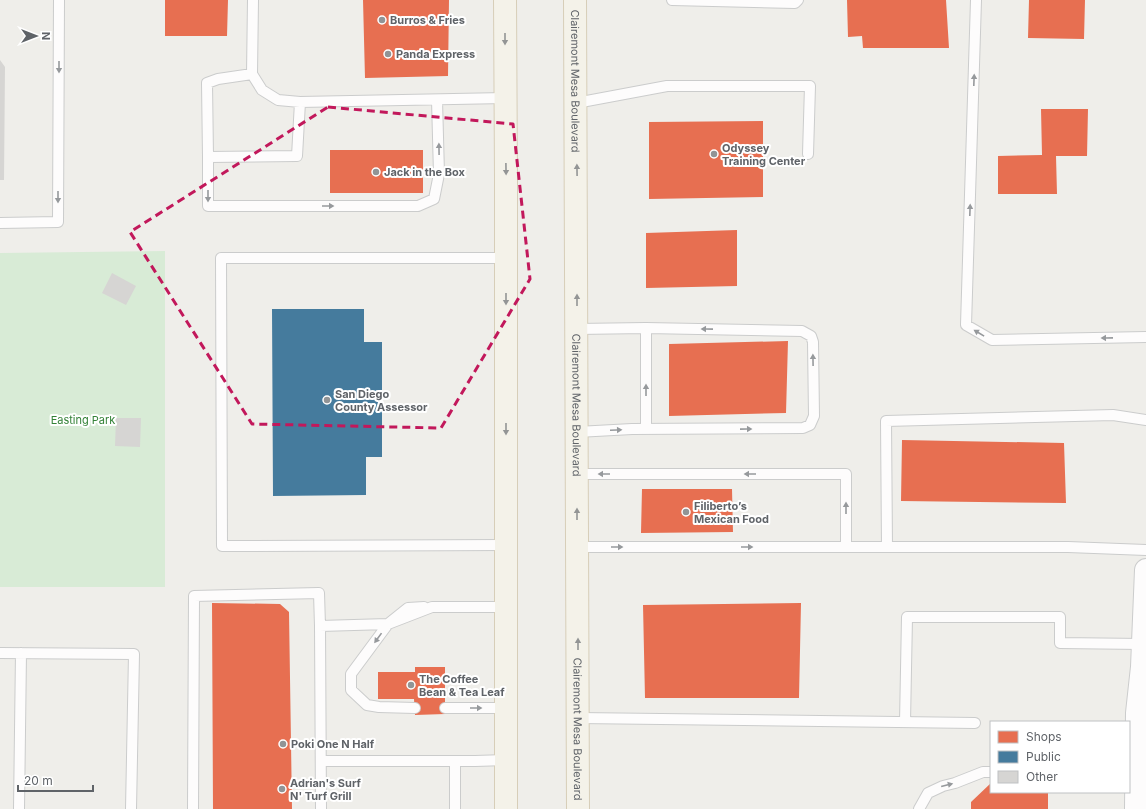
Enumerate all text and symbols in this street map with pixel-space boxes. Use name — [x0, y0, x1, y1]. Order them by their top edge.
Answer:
street label: Clairemont Mesa Boulevard — [568, 9, 583, 153]
place label: Burros & Fries — [390, 13, 465, 27]
marker: Burros & Fries — [377, 15, 387, 25]
north arrow — [16, 16, 56, 56]
text: N — [39, 32, 53, 40]
one-way arrow — [502, 33, 508, 46]
place label: Panda Express — [396, 47, 475, 61]
marker: Panda Express — [383, 49, 393, 59]
one-way arrow — [56, 61, 62, 74]
one-way arrow — [971, 73, 977, 86]
place label: Odyssey Training Center — [722, 141, 806, 168]
one-way arrow — [435, 143, 442, 155]
marker: Odyssey Training Center — [709, 149, 719, 159]
one-way arrow — [503, 163, 509, 176]
one-way arrow — [573, 164, 580, 176]
place label: Jack in the Box — [384, 165, 466, 179]
marker: Jack in the Box — [371, 167, 381, 177]
one-way arrow — [205, 190, 211, 203]
one-way arrow — [55, 191, 61, 204]
one-way arrow — [322, 203, 335, 209]
one-way arrow — [966, 204, 973, 216]
one-way arrow — [503, 293, 509, 306]
one-way arrow — [574, 293, 580, 306]
one-way arrow — [700, 326, 713, 332]
one-way arrow — [973, 329, 985, 336]
street label: Clairemont Mesa Boulevard — [569, 333, 584, 477]
one-way arrow — [1100, 335, 1113, 341]
one-way arrow — [810, 353, 816, 366]
one-way arrow — [643, 383, 649, 396]
place label: San Diego County Assessor — [335, 387, 428, 414]
marker: San Diego County Assessor — [322, 395, 332, 405]
park label: Easting Park — [51, 413, 115, 427]
one-way arrow — [503, 423, 509, 436]
one-way arrow — [740, 426, 753, 432]
one-way arrow — [610, 427, 622, 434]
one-way arrow — [597, 471, 610, 477]
one-way arrow — [743, 471, 756, 477]
place label: Filiberto’s Mexican Food — [694, 499, 769, 526]
one-way arrow — [843, 501, 849, 514]
one-way arrow — [574, 507, 580, 520]
marker: Filiberto’s Mexican Food — [681, 507, 691, 517]
one-way arrow — [611, 544, 624, 550]
one-way arrow — [741, 544, 754, 550]
one-way arrow — [374, 633, 382, 643]
one-way arrow — [575, 637, 581, 650]
street label: Clairemont Mesa Boulevard — [570, 657, 585, 801]
place label: The Coffee Bean & Tea Leaf — [419, 672, 505, 699]
marker: The Coffee Bean & Tea Leaf — [406, 680, 416, 690]
one-way arrow — [470, 705, 483, 711]
legend — [990, 721, 1130, 793]
text: Shops — [1026, 729, 1062, 744]
place label: Poki One N Half — [291, 737, 375, 751]
marker: Poki One N Half — [278, 739, 288, 749]
text: Public — [1026, 749, 1061, 764]
scale bar — [18, 767, 93, 793]
text: Other — [1026, 769, 1058, 784]
text: 20 m — [24, 773, 53, 788]
place label: Adrian's Surf N' Turf Grill — [290, 776, 362, 803]
one-way arrow — [941, 782, 953, 788]
marker: Adrian's Surf N' Turf Grill — [277, 784, 287, 794]

